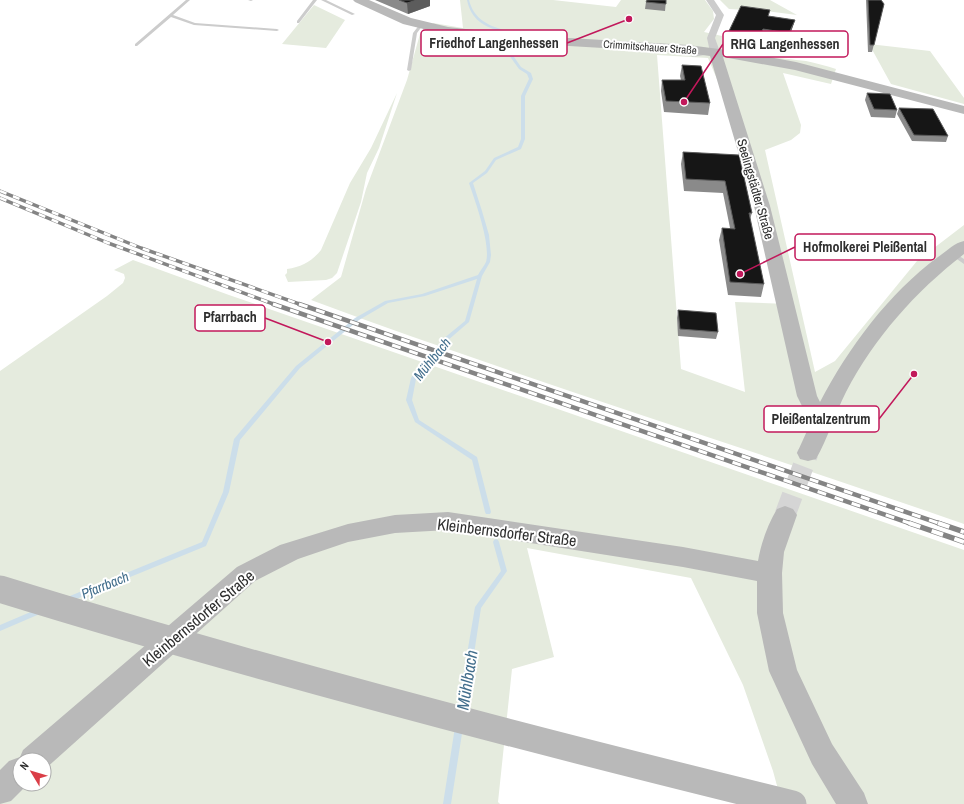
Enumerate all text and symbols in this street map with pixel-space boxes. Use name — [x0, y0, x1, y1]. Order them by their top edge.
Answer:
callout: Friedhof Langenhessen — [421, 30, 567, 56]
callout: RHG Langenhessen — [723, 31, 848, 57]
text: Friedhof Langenhessen — [429, 34, 559, 52]
text: RHG Langenhessen — [730, 35, 840, 53]
street label: Crimmitschauer Straße — [603, 37, 697, 57]
street label: Seelingstädter Straße — [733, 137, 778, 241]
callout: Hofmolkerei Pleißental — [795, 234, 935, 260]
text: Hofmolkerei Pleißental — [803, 238, 927, 256]
callout: Pfarrbach — [195, 305, 265, 331]
text: Pfarrbach — [203, 308, 257, 326]
water label: Mühlbach — [409, 334, 455, 384]
callout: Pleißentalzentrum — [764, 406, 879, 432]
text: Pleißentalzentrum — [772, 410, 870, 428]
street label: Kleinbernsdorfer Straße — [436, 513, 578, 551]
street label: Kleinbernsdorfer Straße — [137, 565, 259, 671]
water label: Pfarrbach — [79, 567, 131, 603]
water label: Mühlbach — [450, 648, 483, 712]
north arrow — [12, 752, 52, 792]
text: N — [17, 759, 32, 773]

